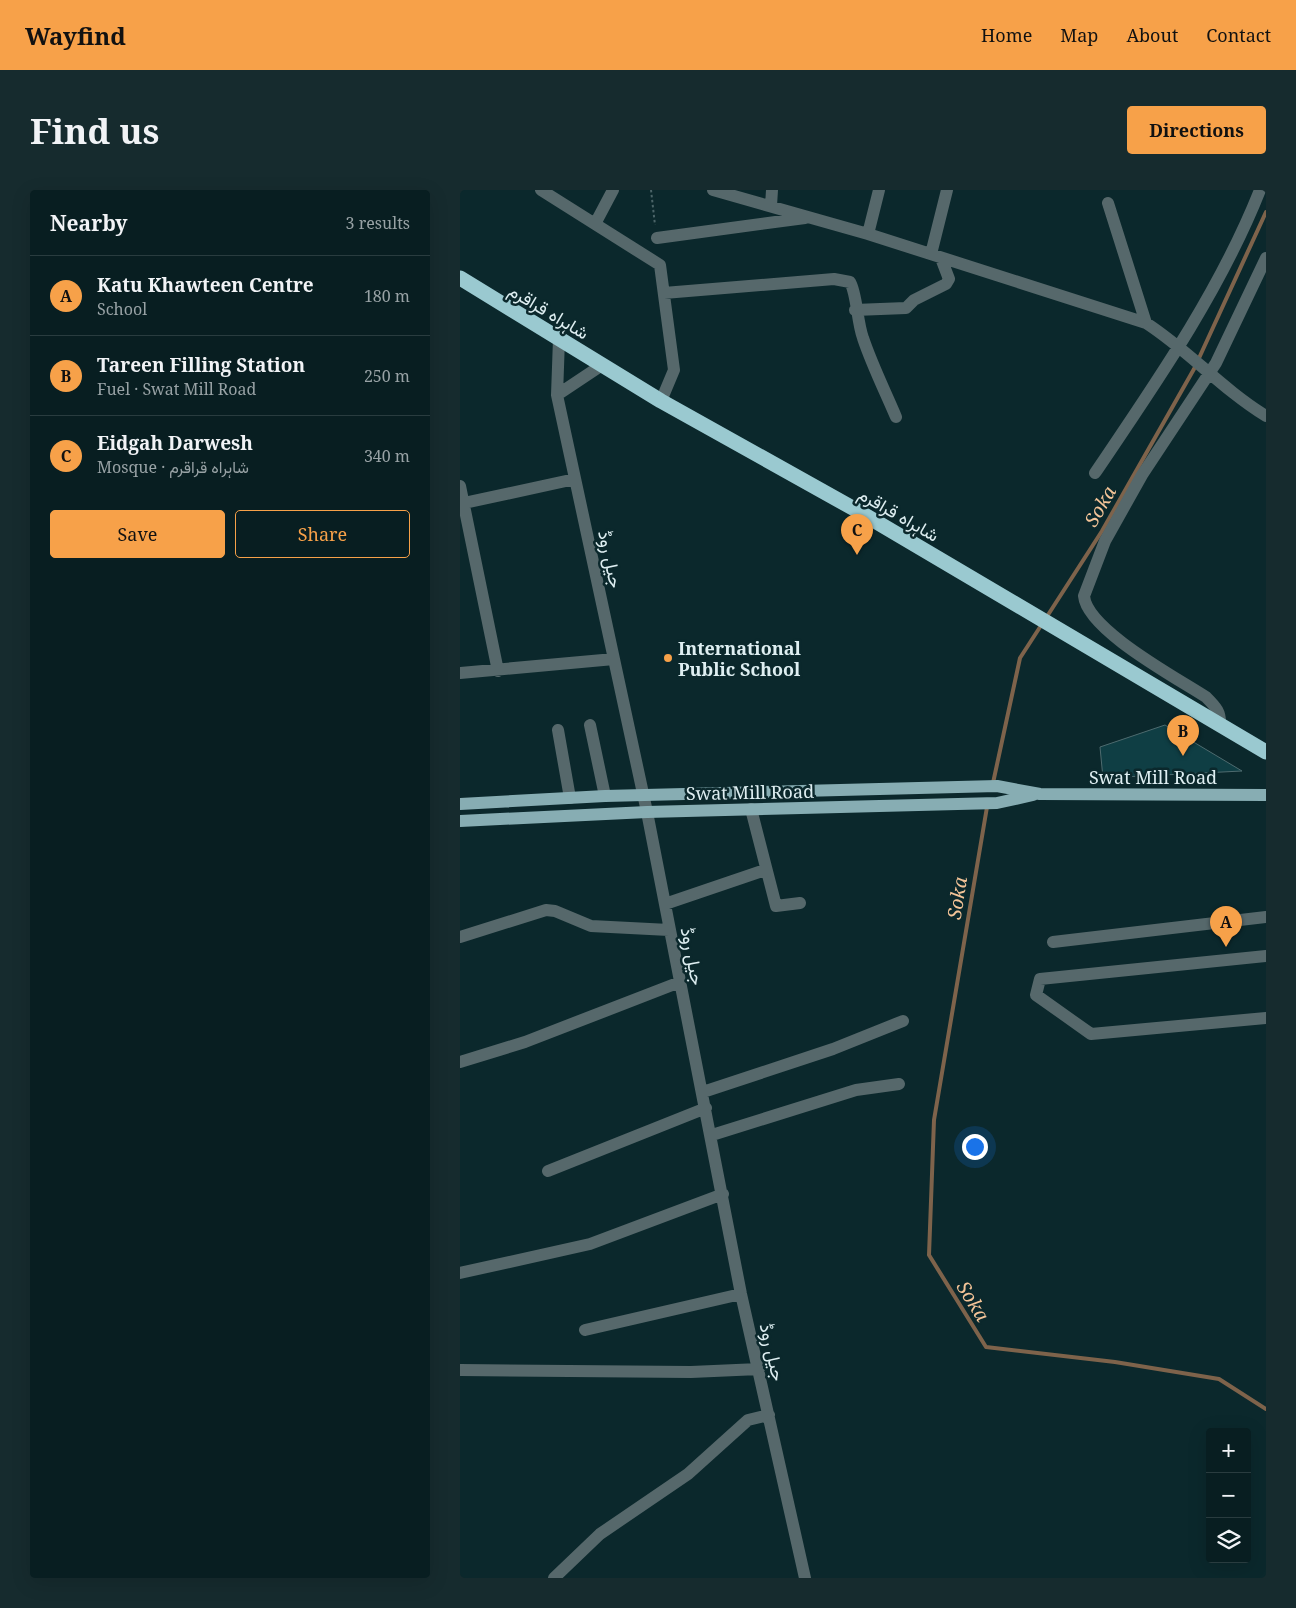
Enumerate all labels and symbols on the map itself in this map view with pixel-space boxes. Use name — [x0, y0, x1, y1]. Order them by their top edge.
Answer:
street label: شاہراہ قراقرم — [504, 278, 594, 345]
street label: شاہراہ قراقرم — [854, 481, 944, 548]
water label: Soka — [1078, 481, 1122, 531]
pin: C — [841, 514, 873, 555]
street label: جیل روڈ — [593, 528, 629, 590]
place label: International Public School — [678, 636, 802, 681]
marker: International Public School — [662, 652, 674, 664]
pin: B — [1167, 715, 1199, 756]
street label: Swat Mill Road — [1089, 765, 1217, 789]
street label: Swat Mill Road — [686, 779, 814, 805]
water label: Soka — [941, 875, 973, 921]
pin: A — [1210, 906, 1242, 947]
street label: جیل روڈ — [676, 925, 710, 987]
your location — [962, 1134, 988, 1160]
water label: Soka — [951, 1276, 995, 1326]
street label: جیل روڈ — [755, 1321, 791, 1383]

